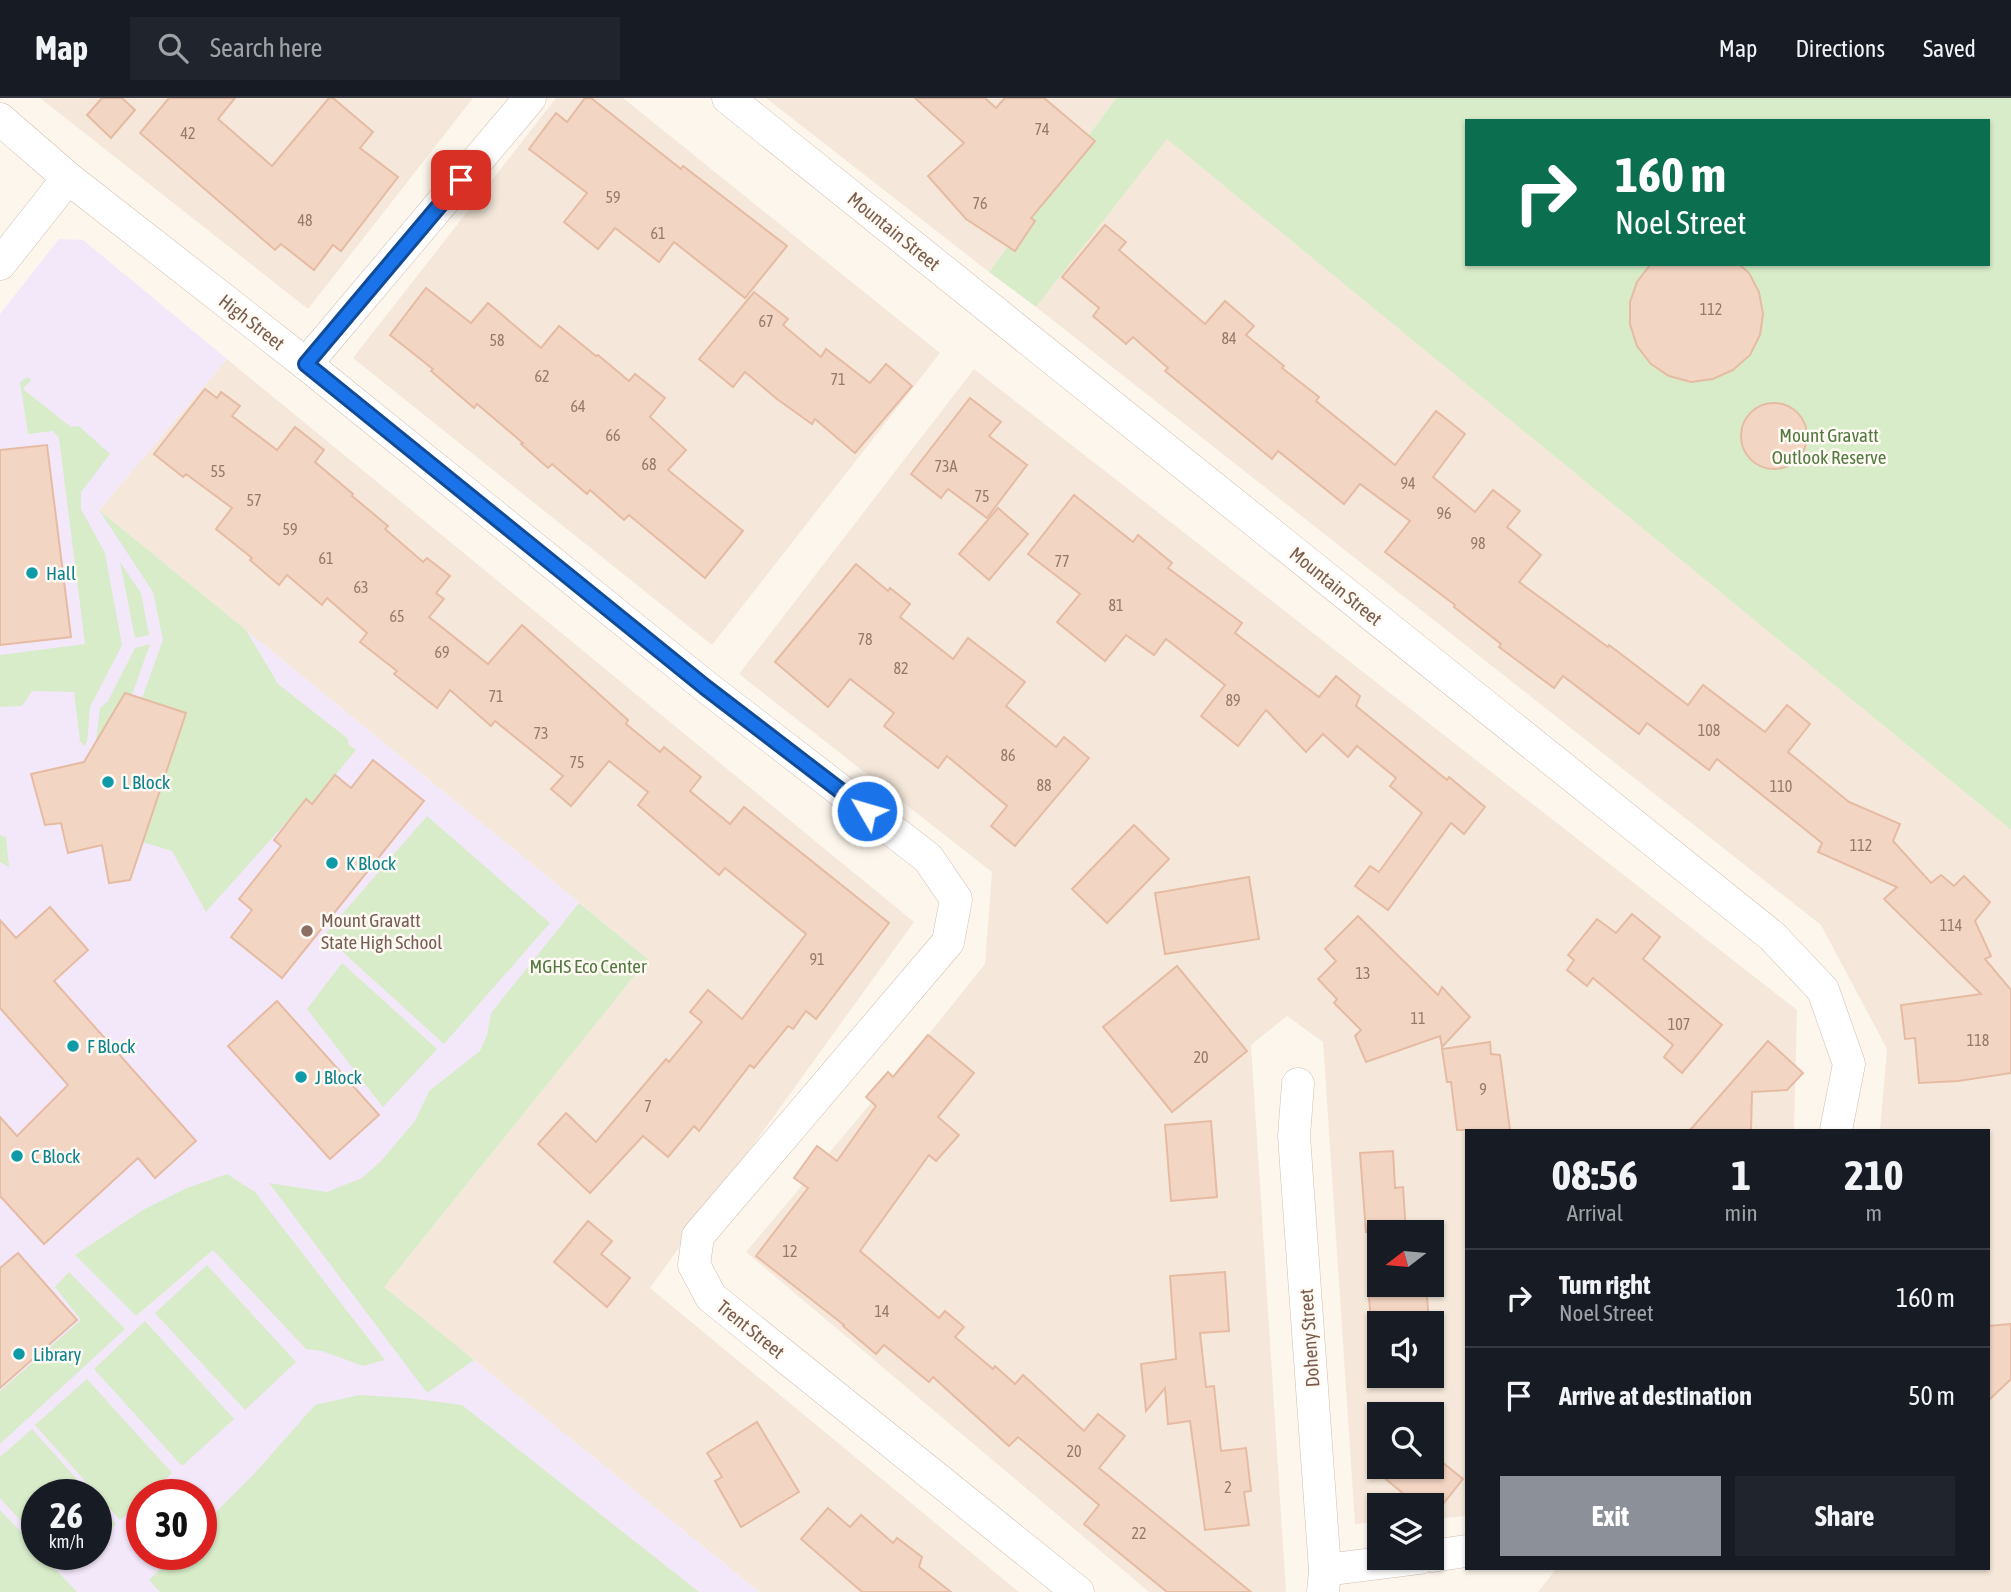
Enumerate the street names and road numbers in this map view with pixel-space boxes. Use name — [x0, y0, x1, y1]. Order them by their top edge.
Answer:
street label: Mountain Street — [843, 187, 945, 275]
street label: High Street — [215, 290, 289, 354]
street label: Mountain Street — [1285, 542, 1387, 630]
street label: Doheny Street — [1295, 1288, 1323, 1388]
street label: Trent Street — [713, 1295, 789, 1363]

